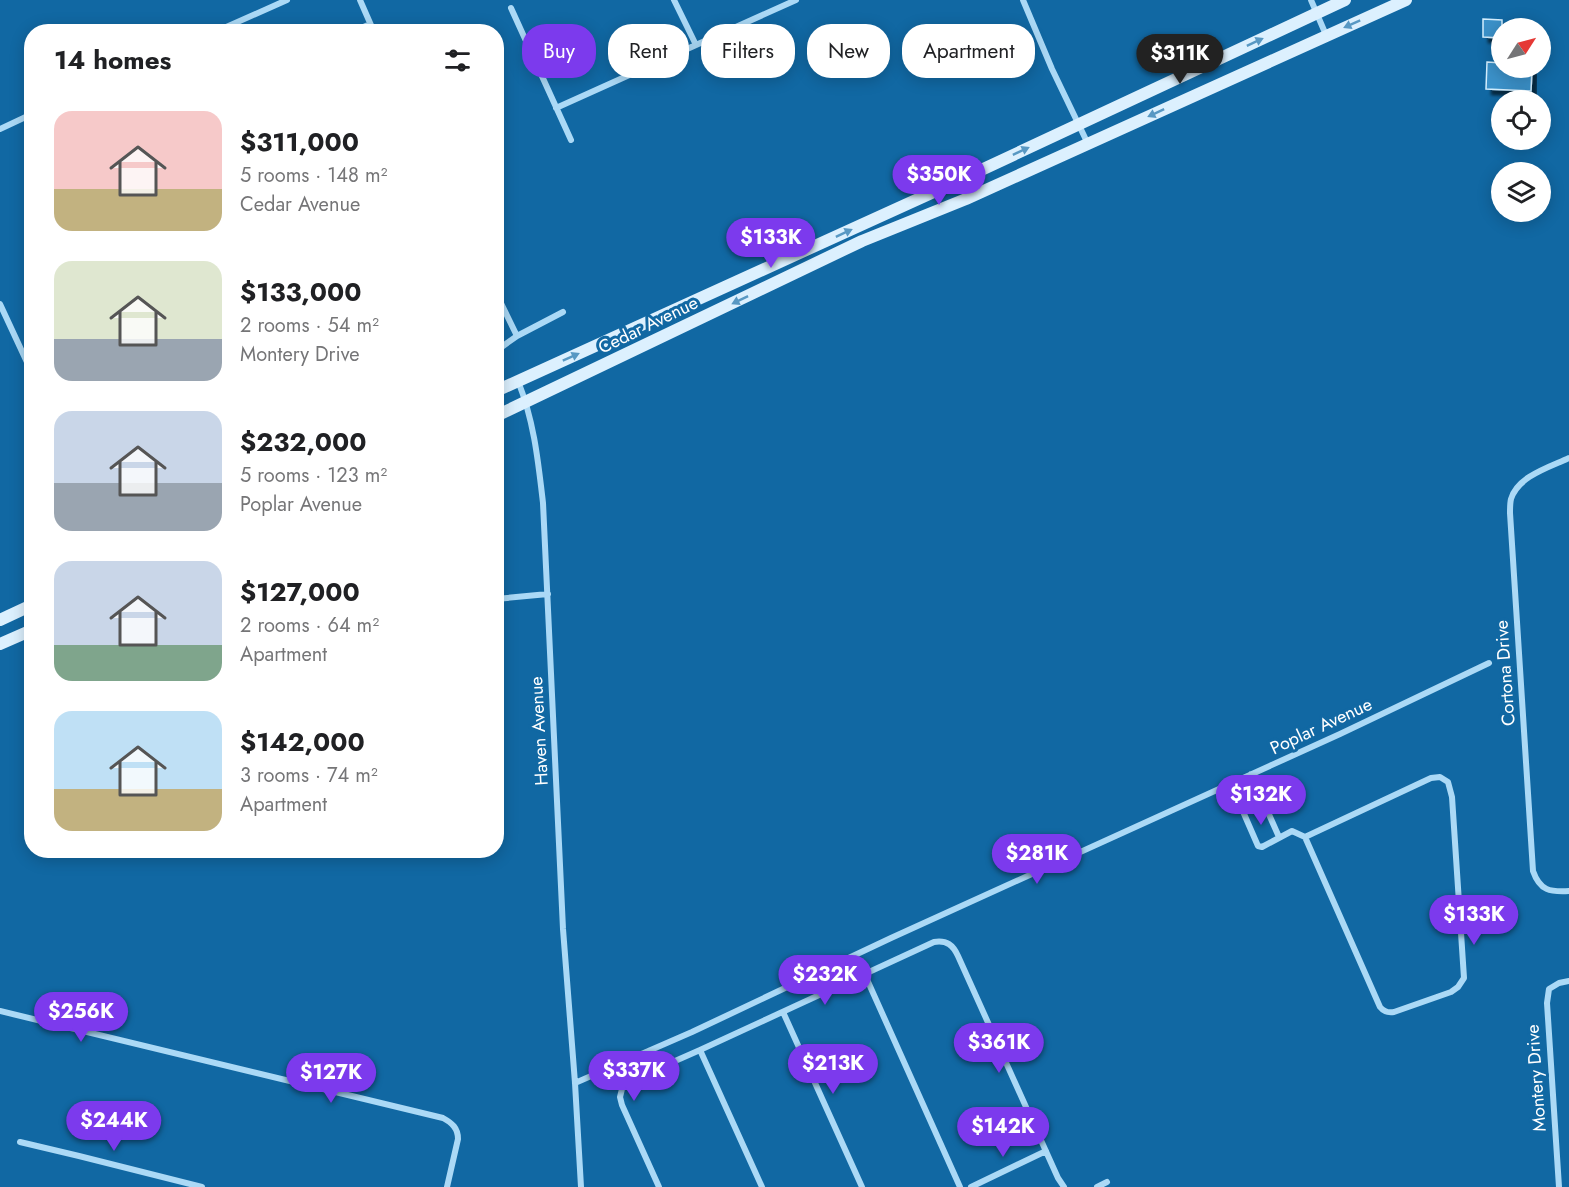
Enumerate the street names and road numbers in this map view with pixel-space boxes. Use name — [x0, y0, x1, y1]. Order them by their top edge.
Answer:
street label: Cedar Avenue — [594, 290, 702, 360]
street label: Cortona Drive — [1488, 619, 1522, 727]
street label: Haven Avenue — [523, 676, 555, 786]
street label: Poplar Avenue — [1266, 691, 1376, 761]
street label: Montery Drive — [1519, 1023, 1553, 1133]

